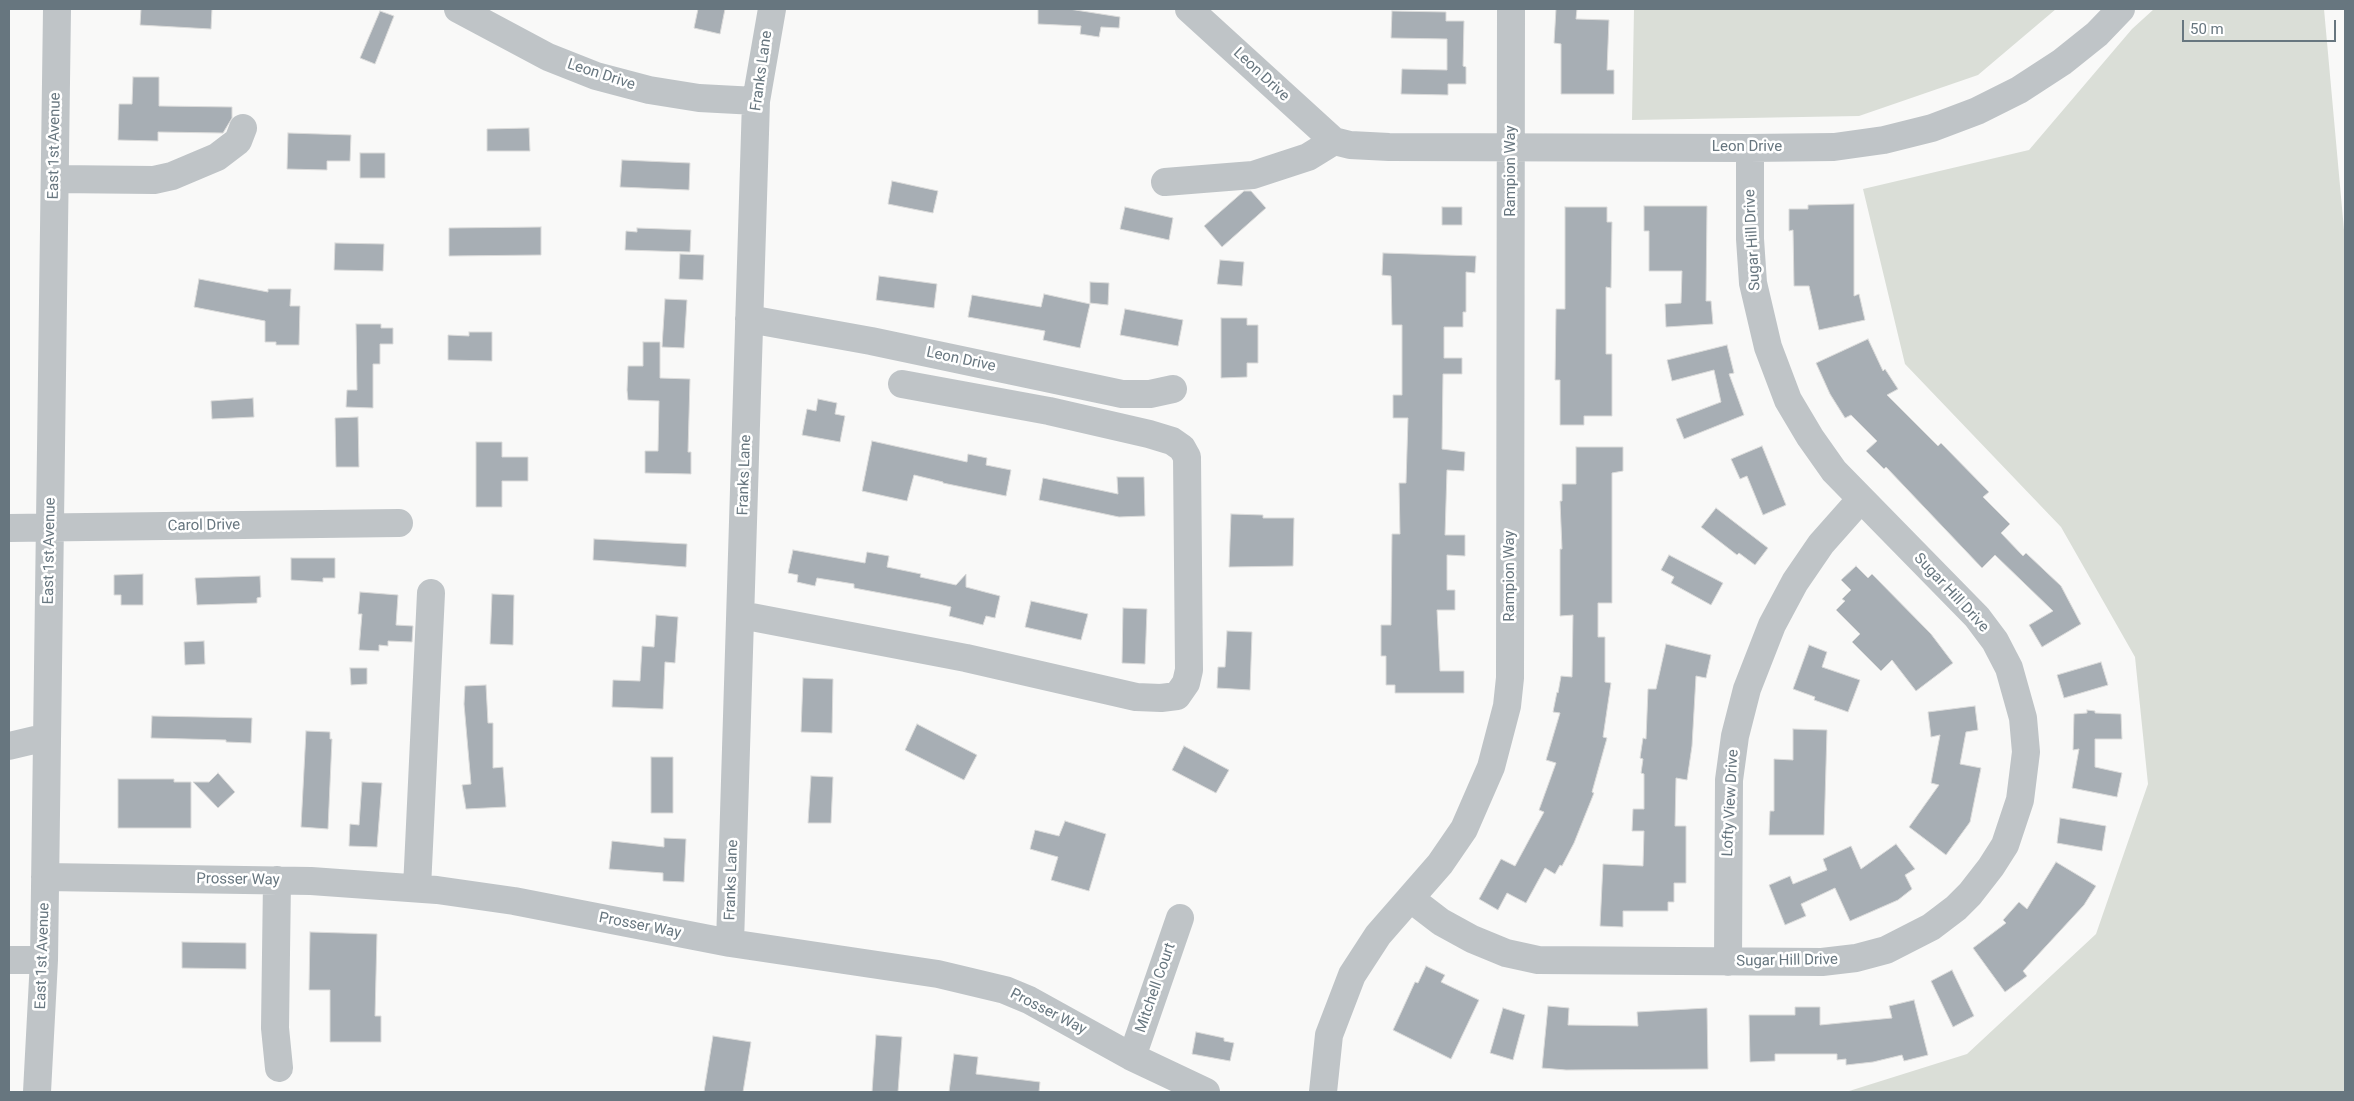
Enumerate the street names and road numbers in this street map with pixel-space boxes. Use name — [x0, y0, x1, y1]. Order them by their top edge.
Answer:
street label: Franks Lane — [747, 30, 777, 112]
street label: Leon Drive — [1229, 44, 1293, 106]
street label: Leon Drive — [565, 56, 637, 94]
street label: East 1st Avenue — [45, 92, 65, 200]
street label: Rampion Way — [1502, 125, 1520, 217]
street label: Leon Drive — [1712, 138, 1782, 156]
street label: Sugar Hill Drive — [1741, 189, 1765, 291]
street label: Leon Drive — [925, 344, 997, 376]
street label: Franks Lane — [735, 434, 755, 516]
street label: East 1st Avenue — [40, 497, 60, 605]
street label: Carol Drive — [168, 516, 240, 536]
street label: Rampion Way — [1501, 530, 1519, 622]
street label: Sugar Hill Drive — [1910, 550, 1992, 636]
street label: Lofty View Drive — [1719, 749, 1743, 857]
street label: Franks Lane — [722, 839, 742, 921]
street label: Prosser Way — [196, 870, 280, 890]
street label: East 1st Avenue — [32, 902, 54, 1010]
street label: Prosser Way — [597, 909, 683, 943]
street label: Mitchell Court — [1132, 941, 1180, 1035]
street label: Sugar Hill Drive — [1736, 951, 1838, 971]
street label: Prosser Way — [1007, 985, 1089, 1039]

